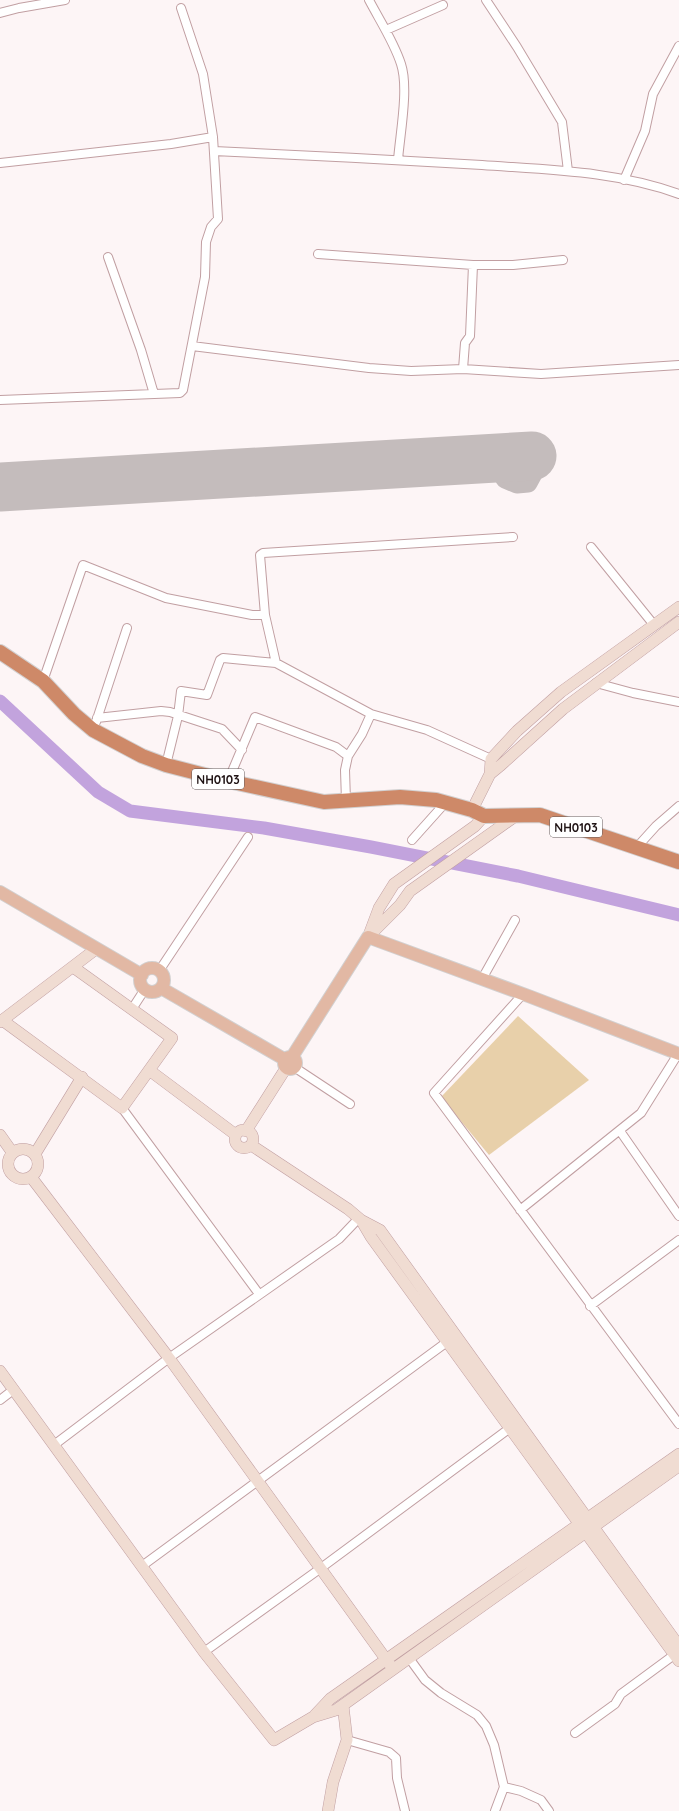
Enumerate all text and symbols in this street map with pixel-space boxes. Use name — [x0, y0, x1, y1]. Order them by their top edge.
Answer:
road number: NH0103 — [192, 769, 244, 789]
road number: NH0103 — [550, 817, 602, 837]

